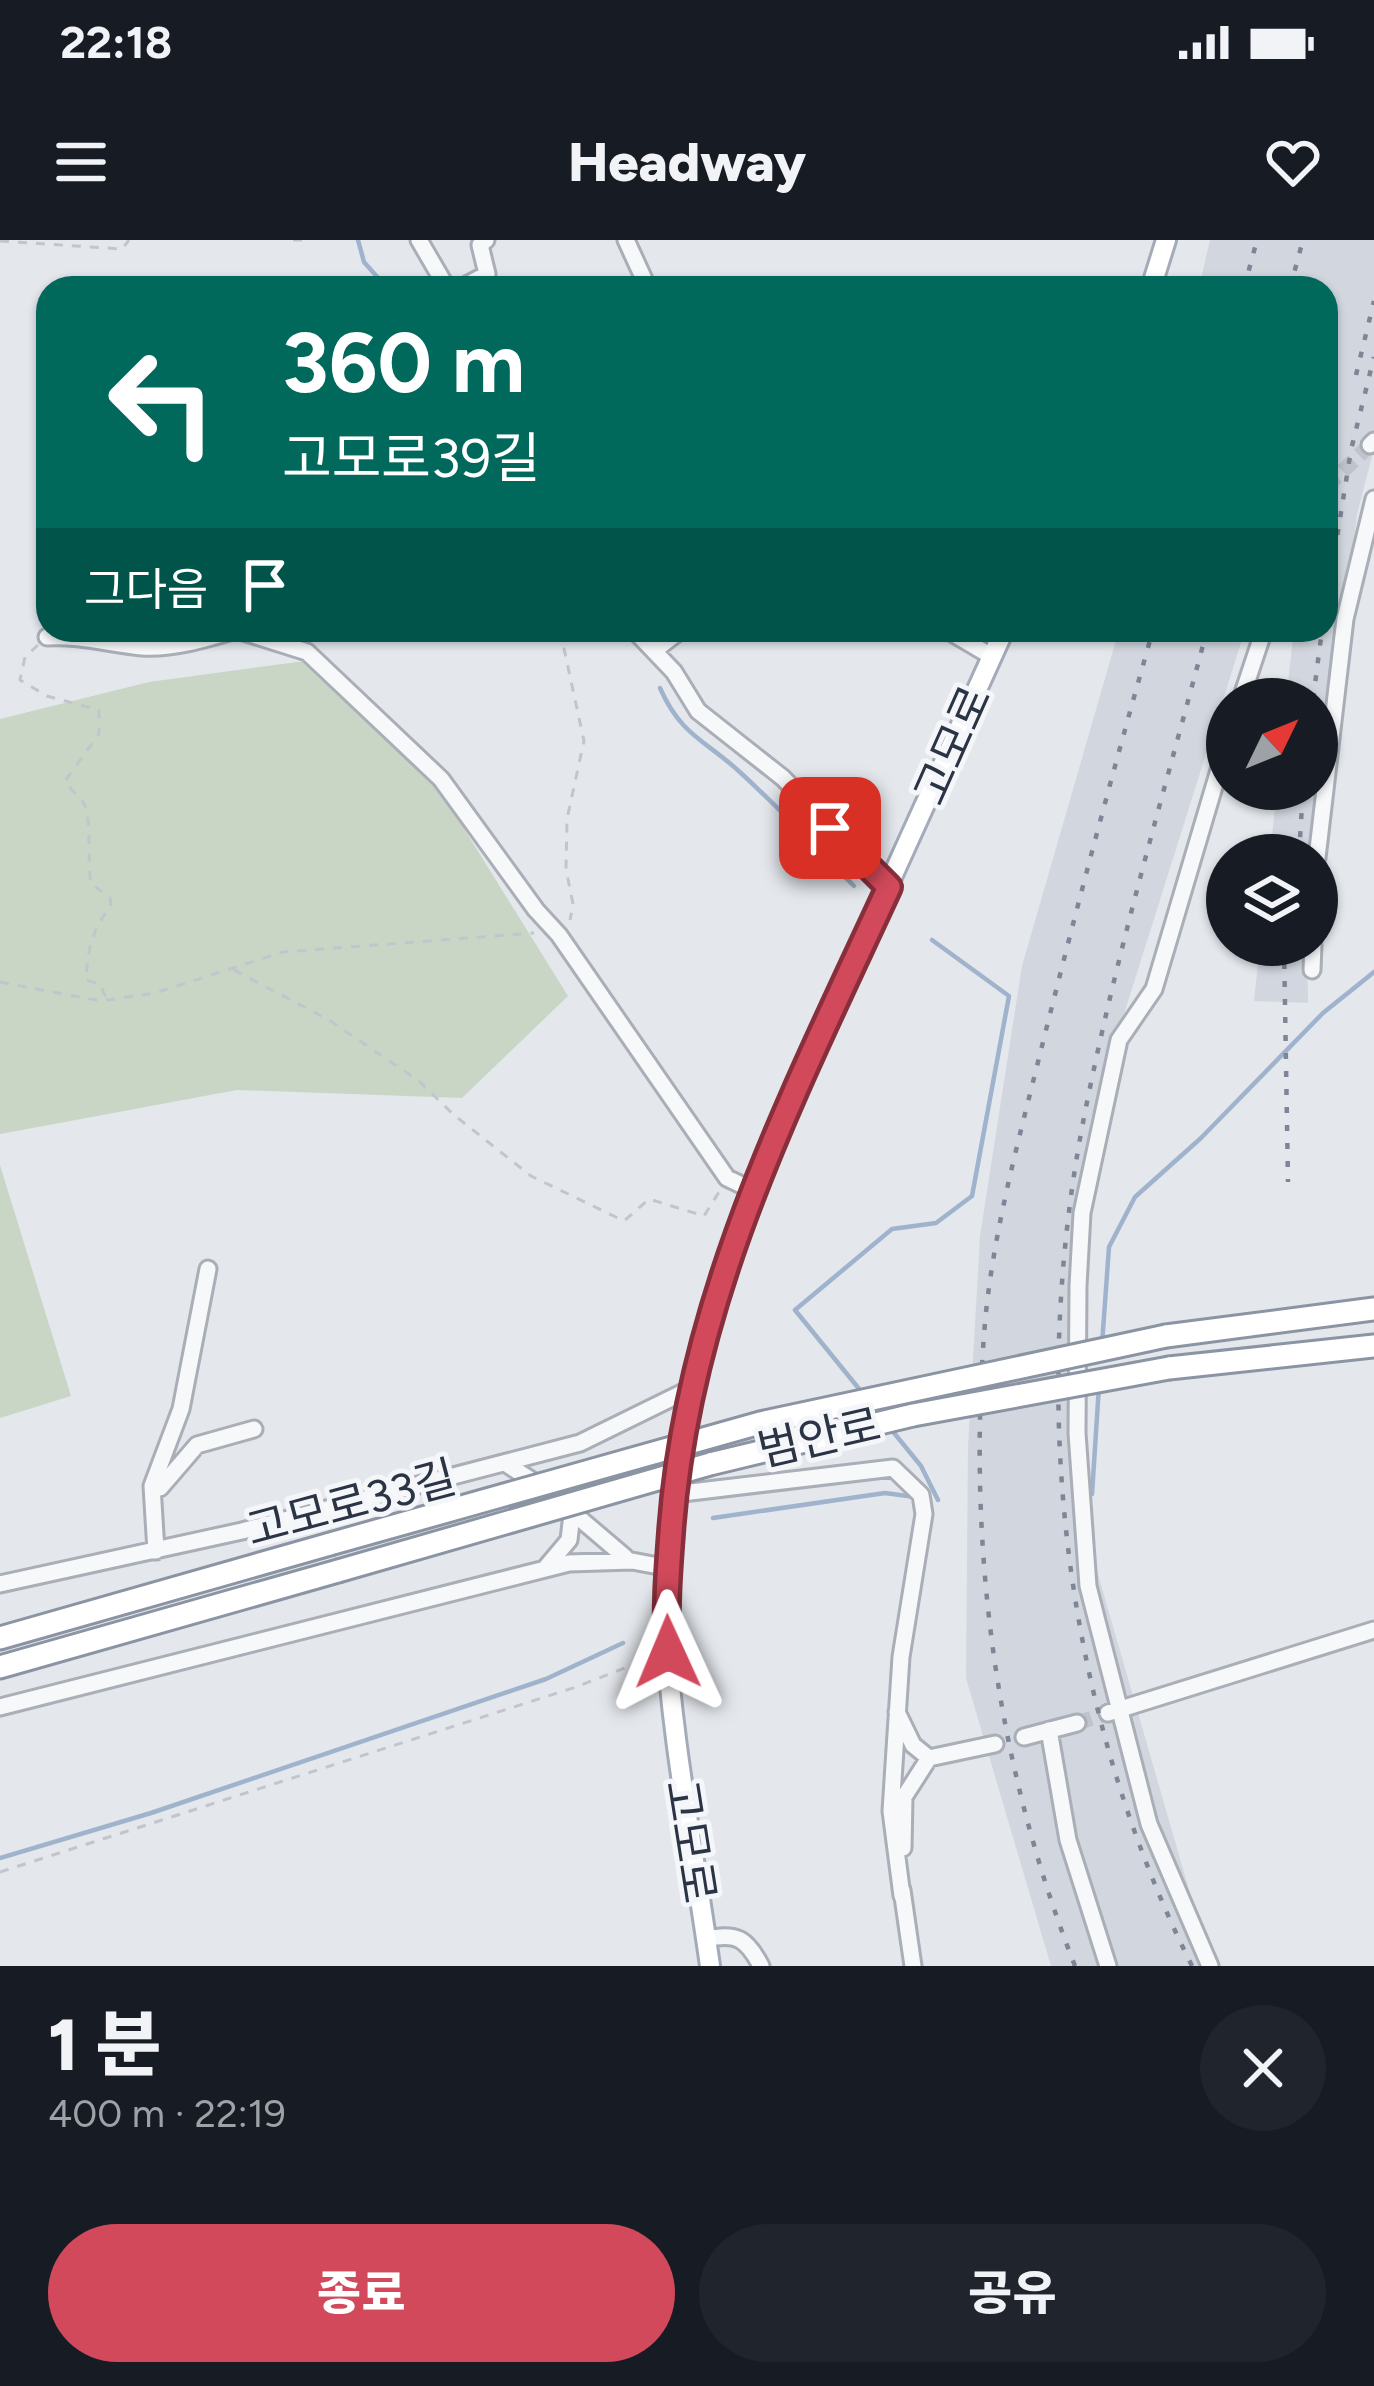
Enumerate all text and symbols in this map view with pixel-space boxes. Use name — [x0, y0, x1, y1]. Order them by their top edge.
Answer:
text: 22:18 — [60, 15, 172, 69]
icon: menu — [48, 129, 114, 195]
icon: heart — [1260, 129, 1326, 195]
text: Headway — [568, 130, 806, 195]
text: 360 m — [282, 312, 525, 413]
icon: left — [84, 324, 240, 480]
text: 고모로39길 — [282, 426, 541, 491]
icon: arrive — [232, 552, 298, 618]
text: 그다음 — [84, 562, 208, 616]
street label: 고모로 — [902, 677, 1002, 813]
north arrow — [1206, 678, 1338, 810]
map controls — [1206, 678, 1338, 966]
pin — [779, 777, 881, 879]
icon: arrive — [797, 795, 863, 861]
button: layers — [1206, 834, 1338, 966]
street label: 범안로 — [752, 1397, 886, 1477]
street label: 고모로33길 — [240, 1449, 462, 1557]
position arrow — [605, 1589, 731, 1715]
street label: 고모로 — [655, 1775, 727, 1907]
text: 1 분 — [48, 2002, 162, 2088]
button: close — [1200, 2005, 1326, 2131]
text: 400 m · 22:19 — [48, 2090, 286, 2137]
button: 종료 — [48, 2224, 675, 2362]
button: 공유 — [699, 2224, 1326, 2362]

